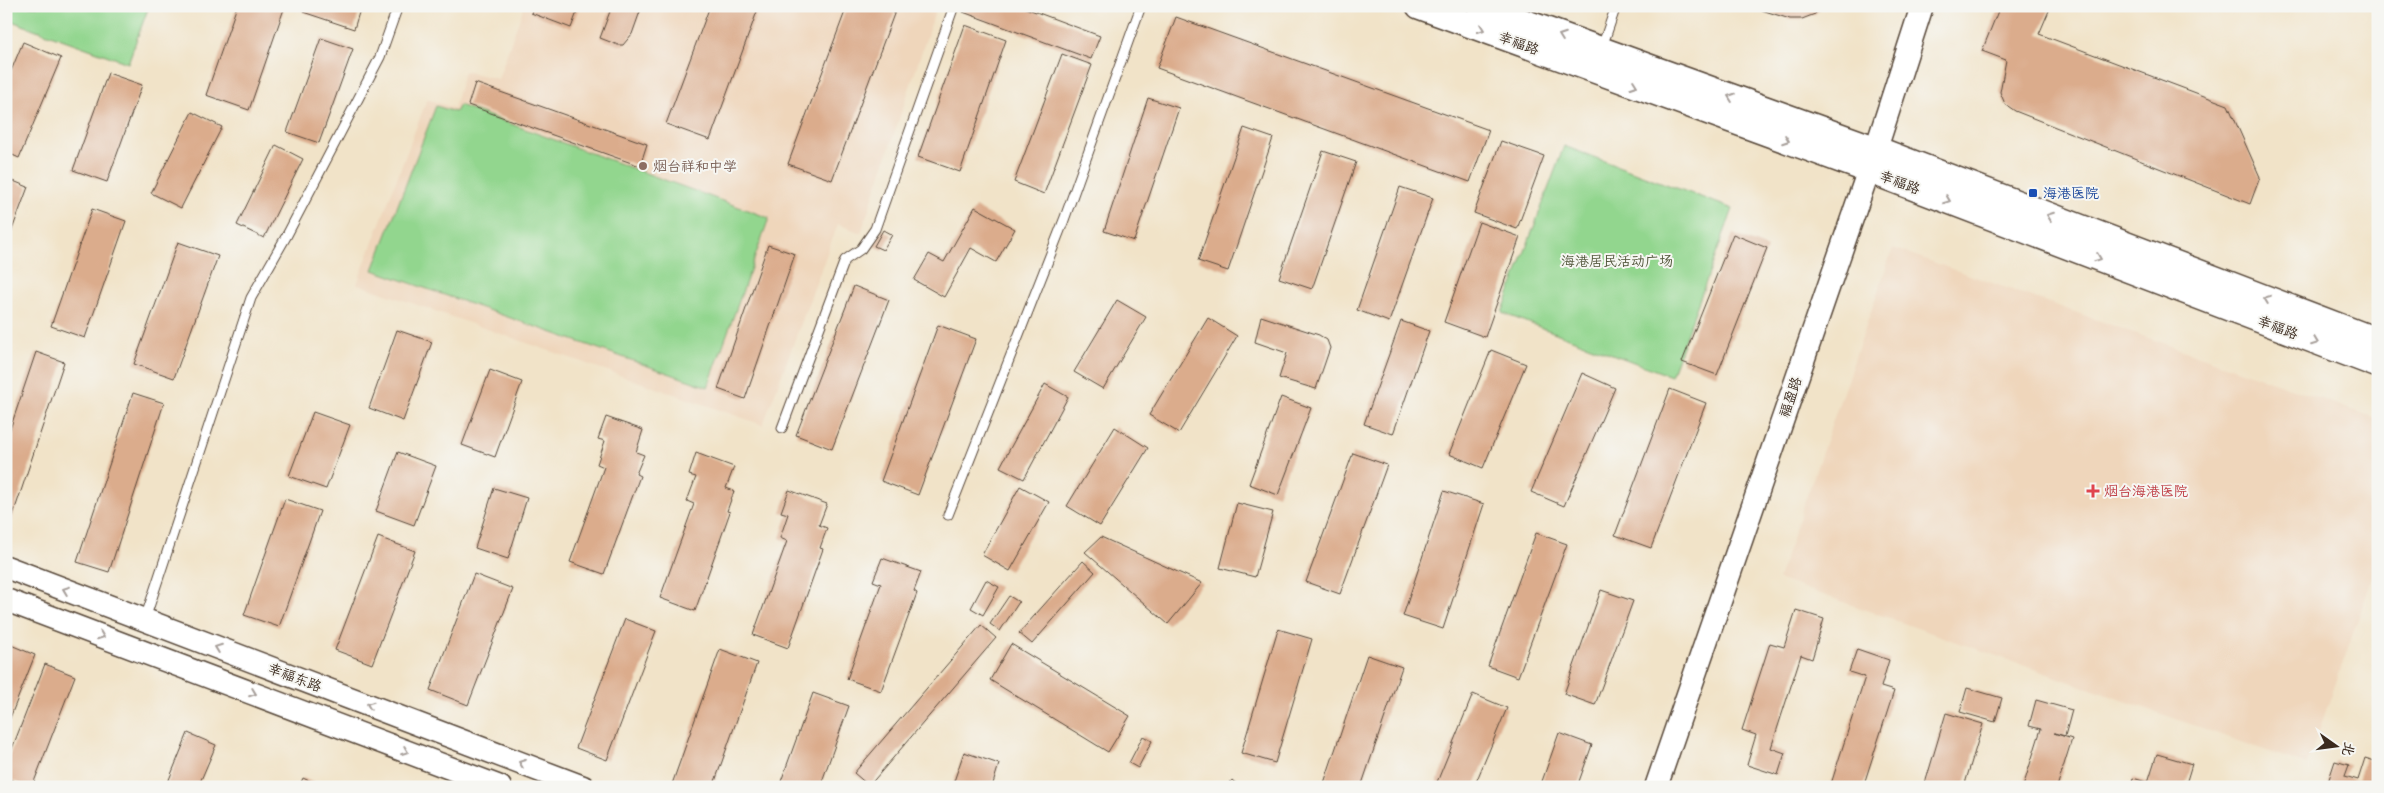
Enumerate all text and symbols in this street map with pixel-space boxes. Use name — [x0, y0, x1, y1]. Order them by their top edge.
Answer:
one-way arrow — [1476, 23, 1485, 33]
street label: 幸福路 — [1496, 28, 1541, 59]
one-way arrow — [1558, 32, 1567, 42]
one-way arrow — [1629, 79, 1637, 89]
one-way arrow — [1728, 93, 1736, 103]
one-way arrow — [1782, 134, 1790, 144]
place label: 烟台祥和中学 — [653, 158, 737, 175]
marker: 烟台祥和中学 — [637, 160, 649, 172]
street label: 幸福路 — [1877, 167, 1922, 198]
place label: 海港医院 — [2043, 185, 2099, 202]
marker: 海港医院 — [2027, 187, 2039, 199]
one-way arrow — [1942, 194, 1950, 204]
one-way arrow — [2046, 212, 2055, 222]
one-way arrow — [2093, 252, 2102, 263]
park label: 海港居民活动广场 — [1561, 253, 1673, 270]
one-way arrow — [2263, 295, 2272, 305]
street label: 幸福路 — [2255, 312, 2300, 343]
one-way arrow — [2311, 336, 2319, 346]
street label: 福盈路 — [1776, 375, 1805, 420]
place label: 烟台海港医院 — [2104, 483, 2188, 500]
marker: 烟台海港医院 — [2086, 484, 2100, 498]
one-way arrow — [62, 586, 71, 596]
one-way arrow — [96, 630, 105, 640]
one-way arrow — [214, 643, 223, 654]
street label: 幸福东路 — [266, 659, 324, 695]
one-way arrow — [248, 687, 257, 697]
one-way arrow — [366, 701, 375, 711]
north arrow — [2312, 720, 2362, 770]
text: 北 — [2338, 740, 2358, 758]
one-way arrow — [400, 745, 409, 755]
one-way arrow — [518, 759, 526, 769]

